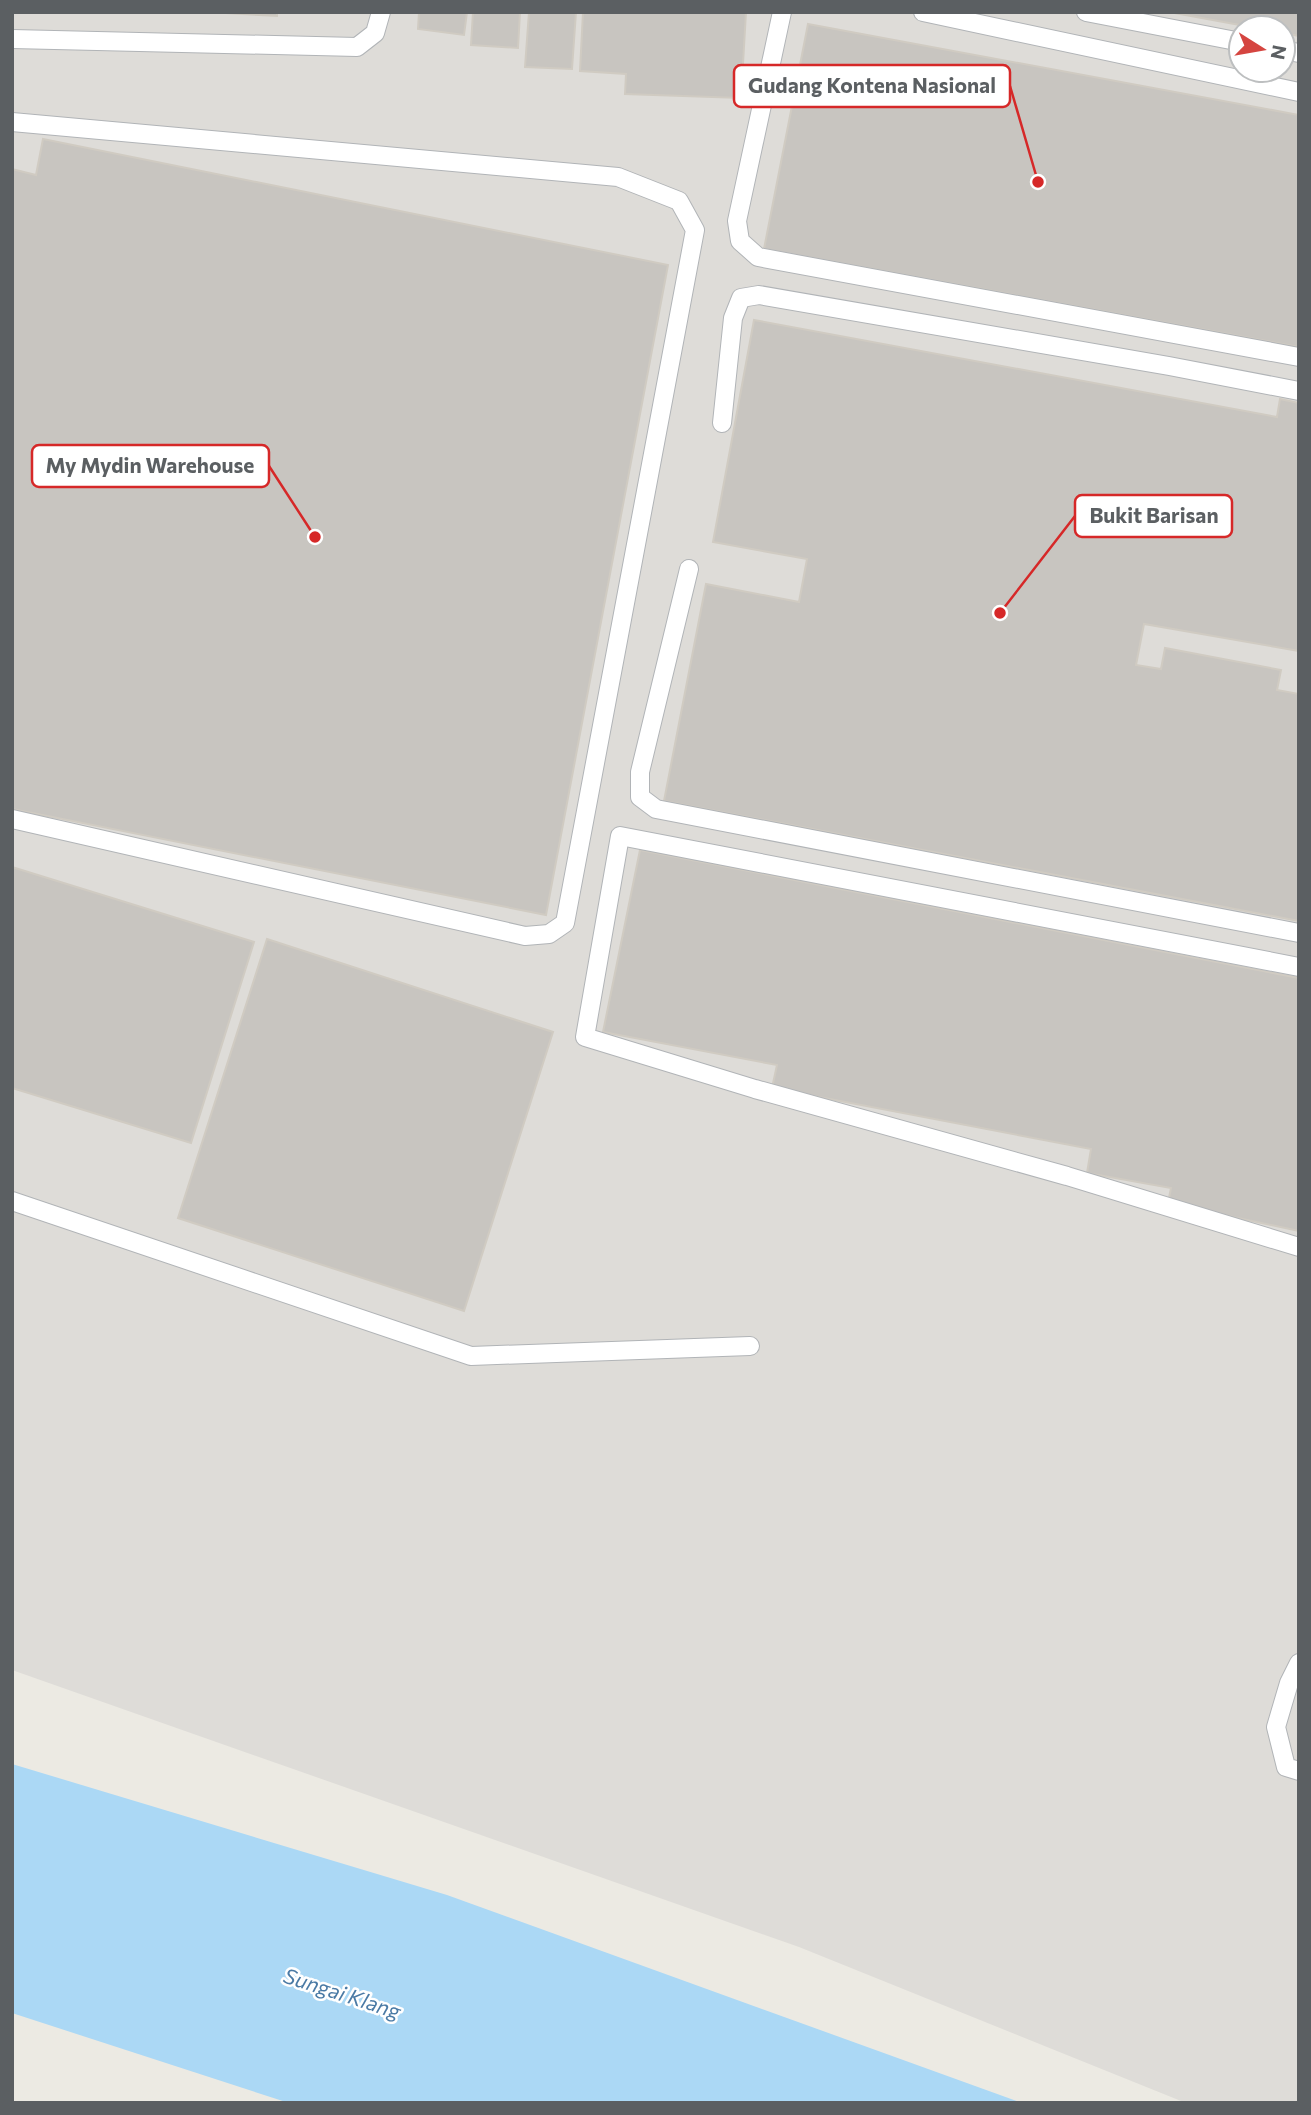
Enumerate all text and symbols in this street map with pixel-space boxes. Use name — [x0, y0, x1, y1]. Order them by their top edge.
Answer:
north arrow — [1227, 14, 1297, 84]
text: N — [1267, 43, 1292, 62]
callout: Gudang Kontena Nasional — [734, 65, 1010, 107]
text: Gudang Kontena Nasional — [748, 72, 996, 97]
callout: My Mydin Warehouse — [32, 445, 269, 487]
text: My Mydin Warehouse — [46, 452, 254, 477]
callout: Bukit Barisan — [1075, 495, 1232, 537]
text: Bukit Barisan — [1089, 502, 1219, 527]
water label: Sungai Klang — [281, 1962, 406, 2024]

